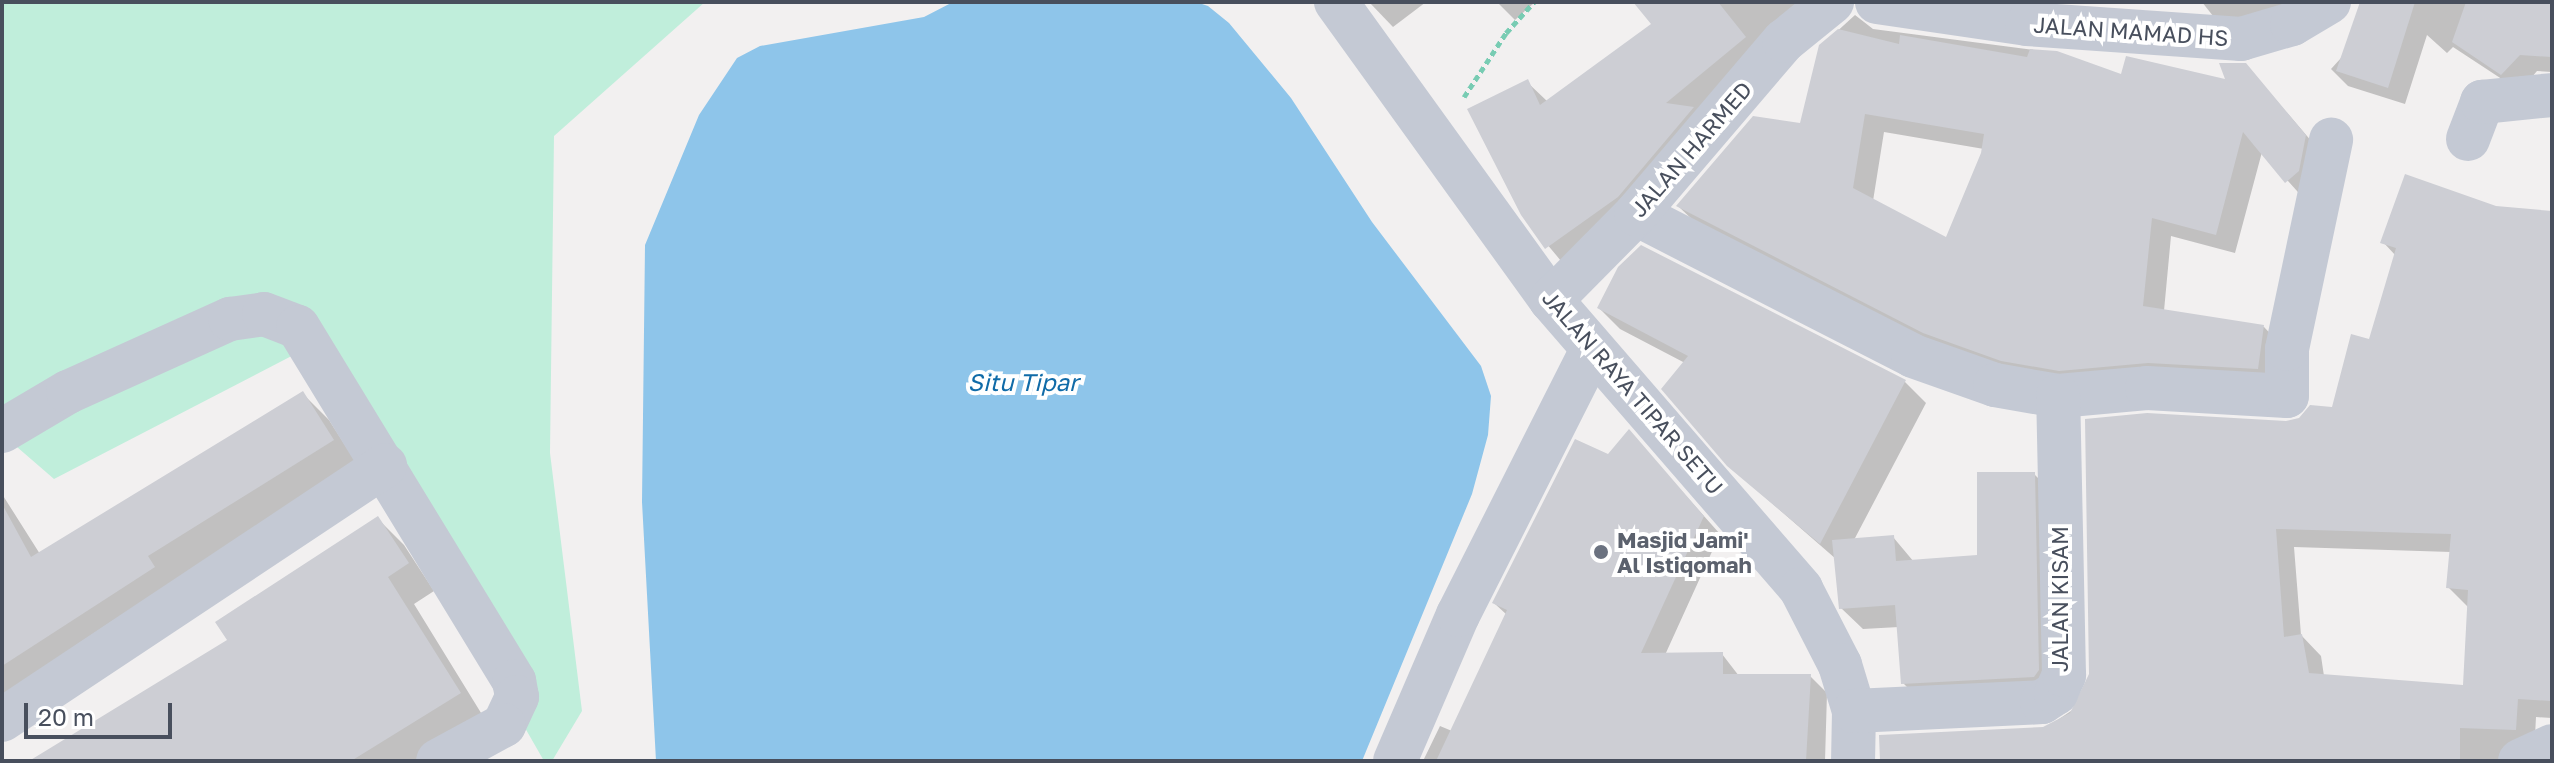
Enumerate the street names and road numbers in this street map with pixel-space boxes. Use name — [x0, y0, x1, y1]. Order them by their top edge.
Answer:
street label: JALAN MAMAD HS — [2033, 11, 2229, 51]
street label: JALAN HARMED — [1625, 76, 1757, 222]
street label: JALAN RAYA TIPAR SETU — [1537, 285, 1729, 499]
street label: JALAN KISAM — [2047, 526, 2073, 672]

